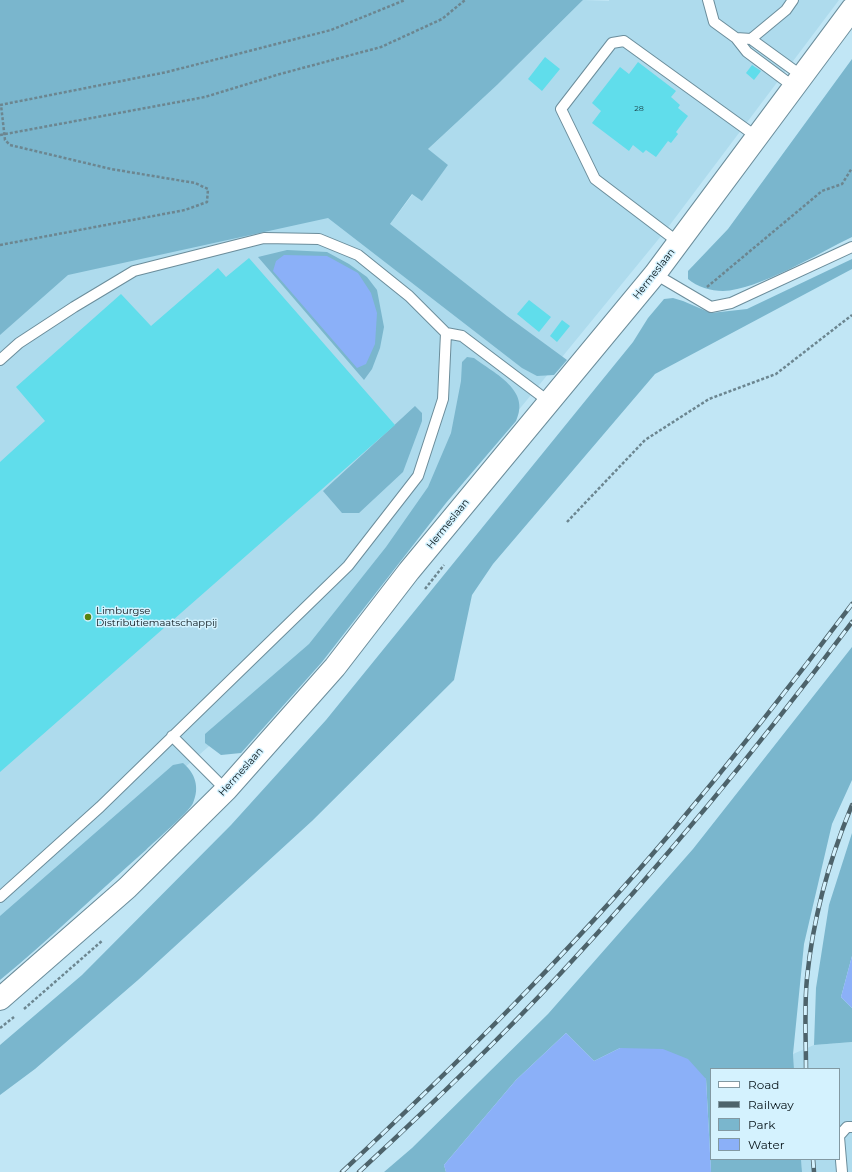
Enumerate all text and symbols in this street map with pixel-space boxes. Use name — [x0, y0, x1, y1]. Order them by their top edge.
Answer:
house number: 28 — [634, 104, 644, 114]
street label: Hermeslaan — [631, 246, 677, 302]
street label: Hermeslaan — [424, 497, 472, 551]
place label: Limburgse Distributiemaatschappij — [96, 605, 217, 628]
marker: Limburgse Distributiemaatschappij — [83, 612, 93, 622]
street label: Hermeslaan — [216, 745, 266, 799]
legend — [710, 1068, 840, 1160]
text: Road — [748, 1077, 779, 1092]
text: Railway — [748, 1097, 794, 1112]
text: Park — [748, 1117, 775, 1132]
text: Water — [748, 1137, 784, 1152]

